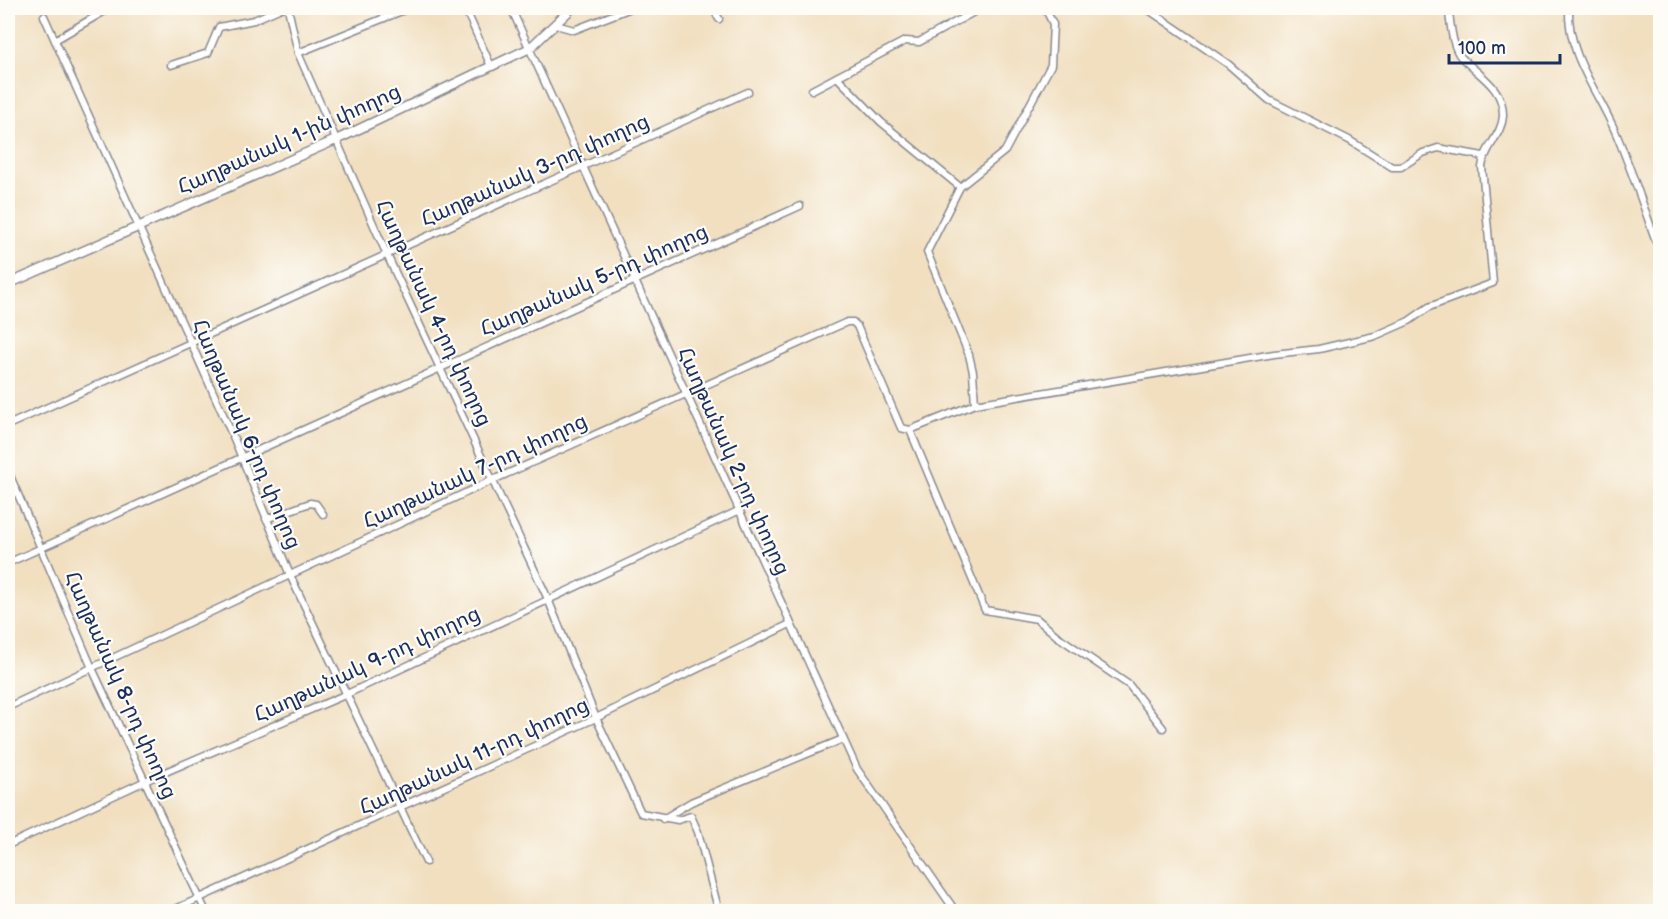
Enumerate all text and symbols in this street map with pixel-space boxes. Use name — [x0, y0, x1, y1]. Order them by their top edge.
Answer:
scale bar — [1449, 27, 1560, 65]
text: 100 m — [1458, 38, 1506, 59]
street label: Հաղթանակ 1-ին փողոց — [174, 79, 405, 200]
street label: Հաղթանակ 3-րդ փողոց — [417, 109, 653, 232]
street label: Հաղթանակ 4-րդ փողոց — [370, 196, 497, 431]
street label: Հաղթանակ 5-րդ փողոց — [477, 219, 712, 342]
street label: Հաղթանակ 6-րդ փողոց — [187, 316, 306, 553]
street label: Հաղթանակ 2-րդ փողոց — [672, 343, 795, 579]
street label: Հաղթանակ 7-րդ փողոց — [359, 409, 591, 534]
street label: Հաղթանակ 8-րդ փողոց — [59, 567, 182, 803]
street label: Հաղթանակ 9-րդ փողոց — [250, 601, 484, 728]
street label: Հաղթանակ 11-րդ փողոց — [355, 692, 593, 821]

